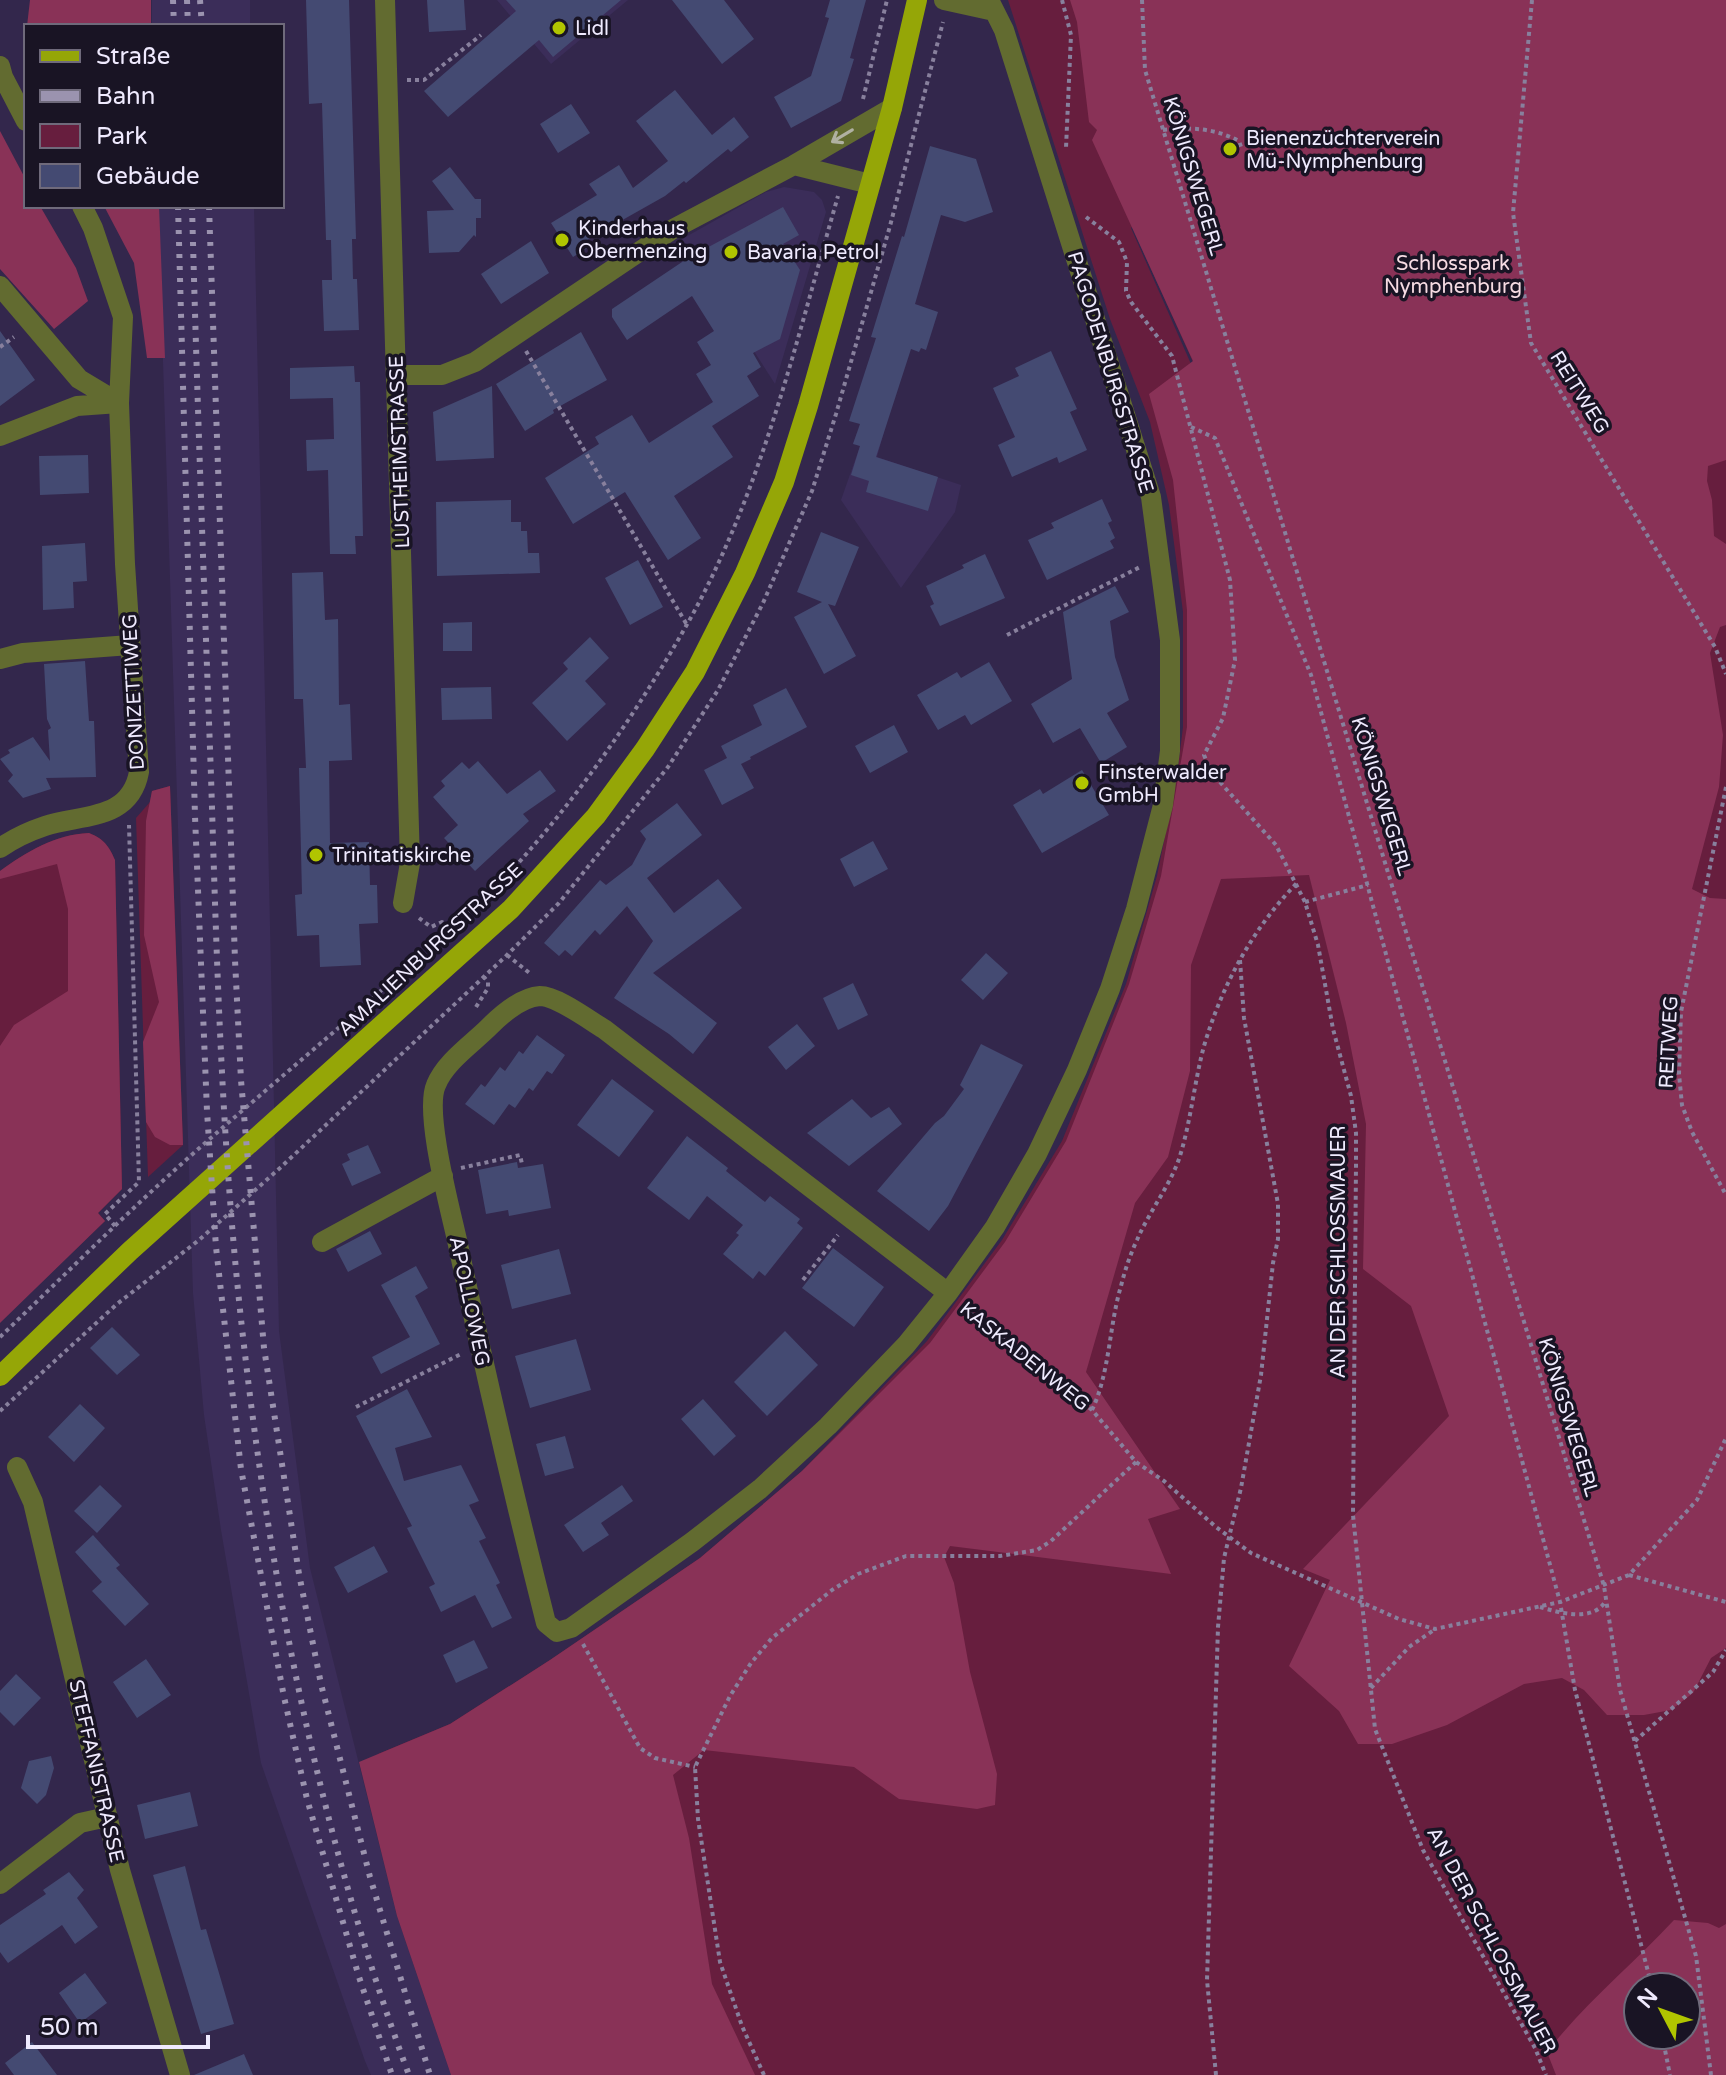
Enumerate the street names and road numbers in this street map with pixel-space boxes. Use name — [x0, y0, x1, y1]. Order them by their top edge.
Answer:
street label: KÖNIGSWEGERL — [1157, 94, 1230, 259]
street label: PAGODENBURGSTRASSE — [1062, 249, 1158, 496]
street label: REITWEG — [1544, 347, 1614, 438]
street label: LUSTHEIMSTRASSE — [385, 355, 415, 549]
street label: DONIZETTIWEG — [118, 613, 150, 771]
street label: KÖNIGSWEGERL — [1345, 714, 1418, 879]
street label: AMALIENBURGSTRASSE — [333, 858, 528, 1042]
street label: REITWEG — [1655, 995, 1683, 1089]
street label: AN DER SCHLOSSMAUER — [1327, 1125, 1351, 1379]
street label: APOLLOWEG — [444, 1234, 494, 1368]
street label: KASKADENWEG — [955, 1297, 1094, 1416]
street label: KÖNIGSWEGERL — [1532, 1335, 1605, 1500]
street label: STEFFANISTRASSE — [63, 1678, 129, 1865]
street label: AN DER SCHLOSSMAUER — [1421, 1823, 1561, 2058]

